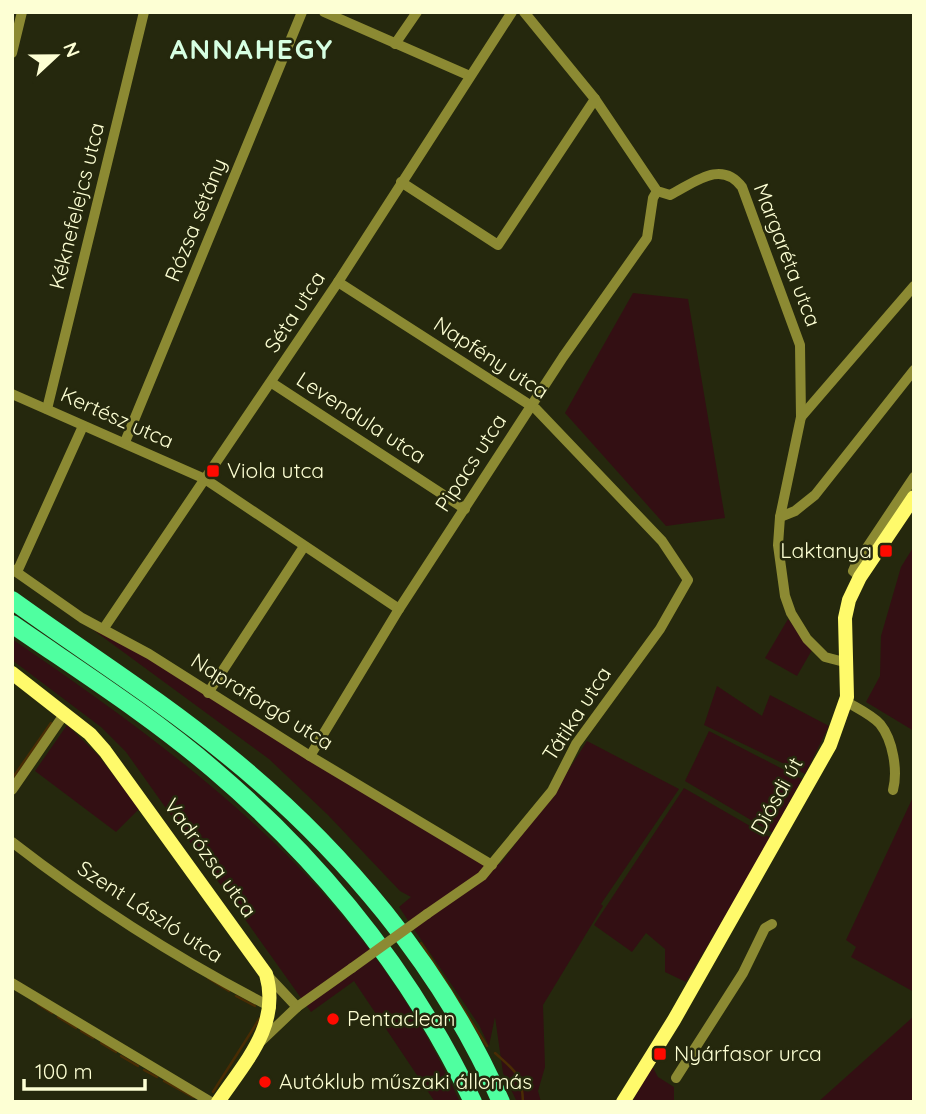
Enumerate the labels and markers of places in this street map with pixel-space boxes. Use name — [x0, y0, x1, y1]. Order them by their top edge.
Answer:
place label: Viola utca — [227, 457, 324, 483]
marker: Viola utca — [205, 463, 221, 479]
place label: Laktanya — [780, 537, 872, 563]
marker: Laktanya — [878, 543, 894, 559]
place label: Pentaclean — [347, 1005, 455, 1031]
marker: Pentaclean — [325, 1011, 341, 1027]
place label: Nyárfasor urca — [674, 1040, 822, 1066]
marker: Nyárfasor urca — [652, 1046, 668, 1062]
place label: Autóklub műszaki állomás — [279, 1068, 532, 1094]
marker: Autóklub műszaki állomás — [257, 1074, 273, 1090]

